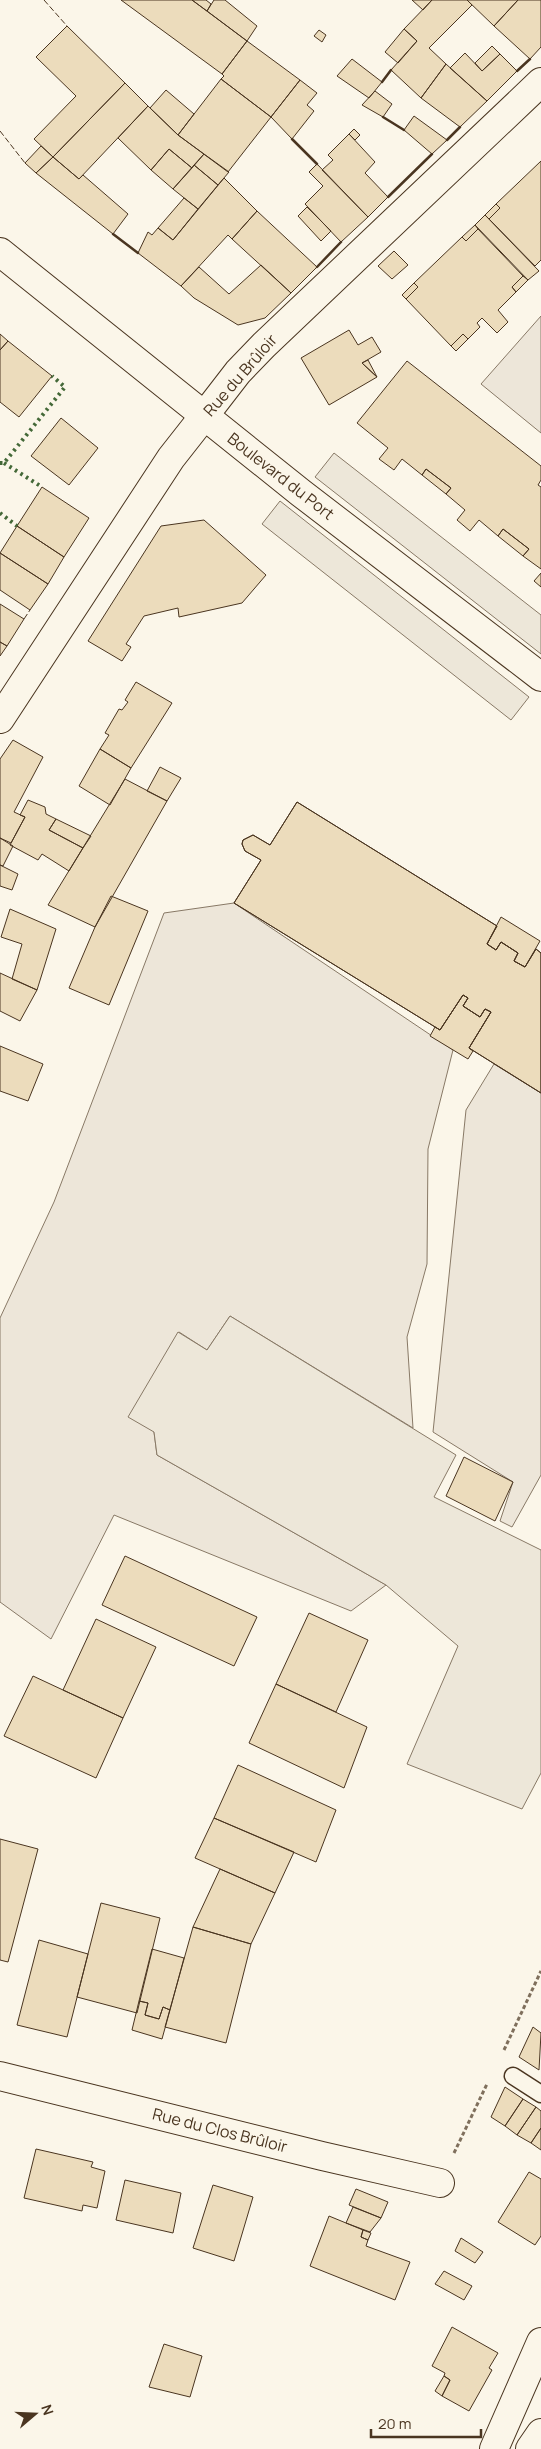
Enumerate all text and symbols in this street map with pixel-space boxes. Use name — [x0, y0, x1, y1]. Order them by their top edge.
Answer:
street label: Rue du Brûloir — [198, 329, 282, 421]
street label: Boulevard du Port — [223, 427, 339, 525]
street label: Rue du Clos Brûloir — [150, 2103, 290, 2157]
north arrow — [10, 2389, 60, 2439]
text: N — [37, 2402, 58, 2417]
scale bar — [371, 2406, 481, 2438]
text: 20 m — [378, 2413, 411, 2434]

